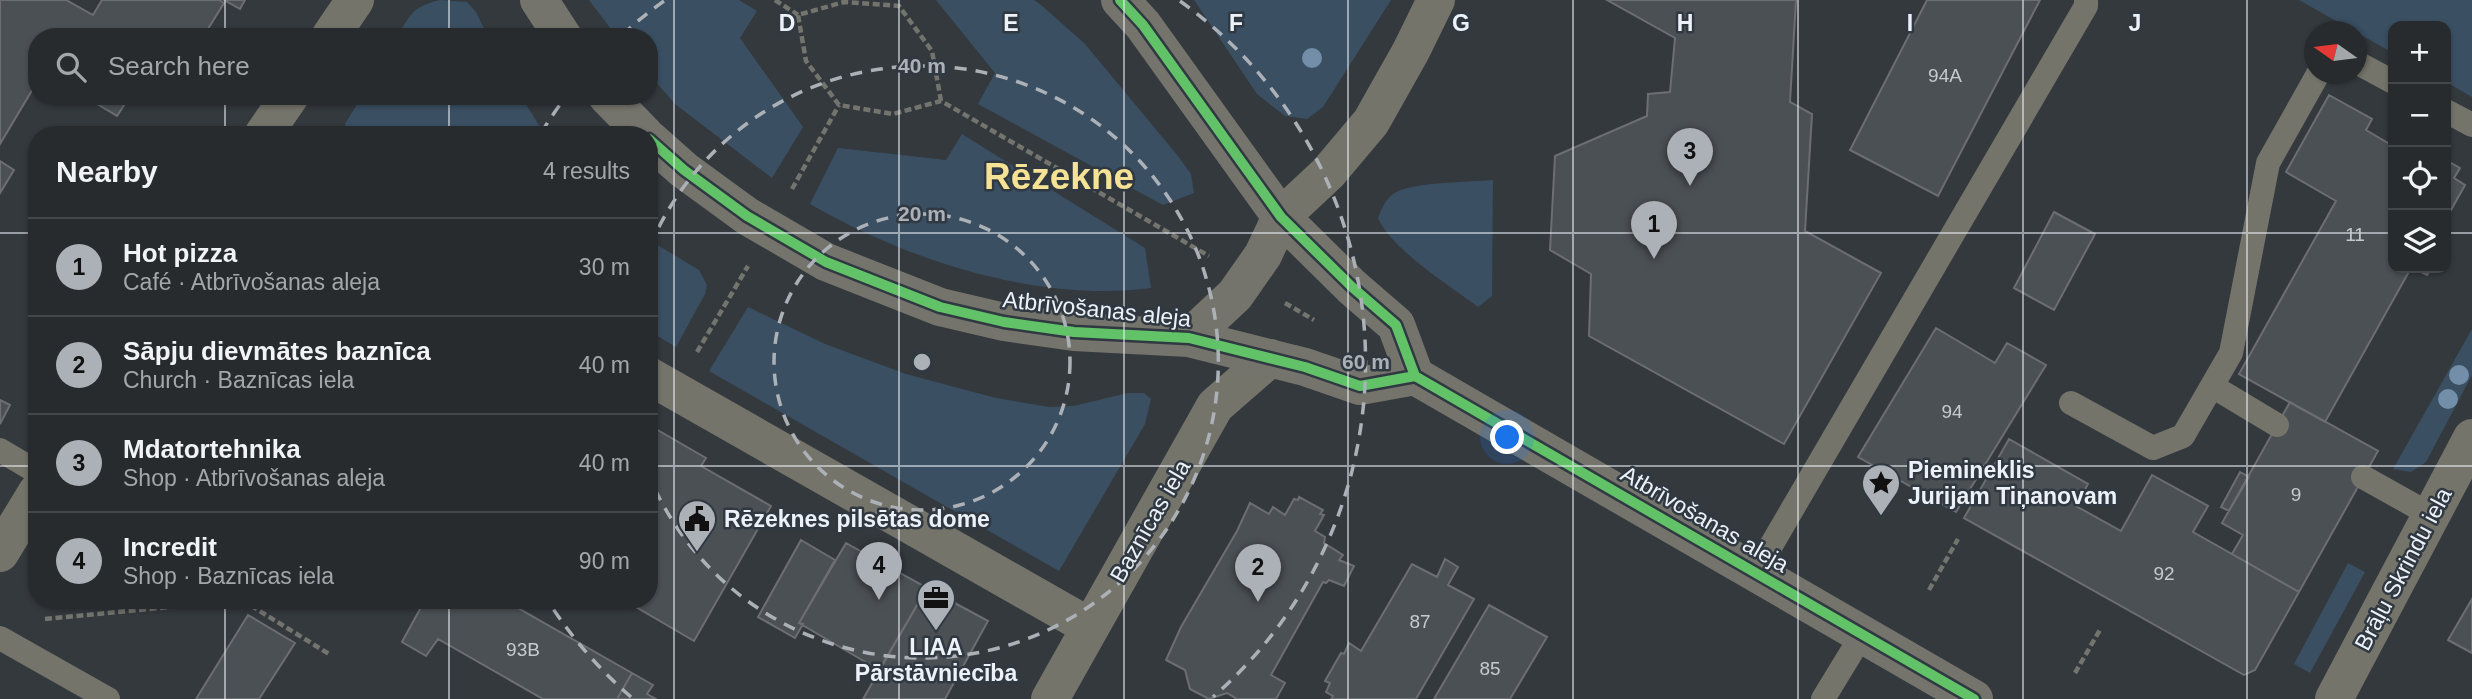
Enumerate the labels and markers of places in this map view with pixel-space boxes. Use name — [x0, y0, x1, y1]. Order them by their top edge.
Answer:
pin: 3 — [1667, 128, 1713, 186]
pin: 1 — [1631, 201, 1677, 259]
centre of rings — [910, 350, 934, 374]
place label: Piemineklis Jurijam Tiņanovam — [1908, 457, 2117, 509]
place icon: Piemineklis Jurijam Tiņanovam — [1860, 462, 1902, 517]
public building icon: Rēzeknes pilsētas dome — [676, 498, 718, 553]
place label: Rēzeknes pilsētas dome — [724, 506, 990, 532]
pin: 4 — [856, 542, 902, 600]
pin: 2 — [1235, 544, 1281, 602]
office icon: LIAA Pārstāvniecība — [915, 577, 957, 632]
place label: LIAA Pārstāvniecība — [855, 634, 1017, 686]

